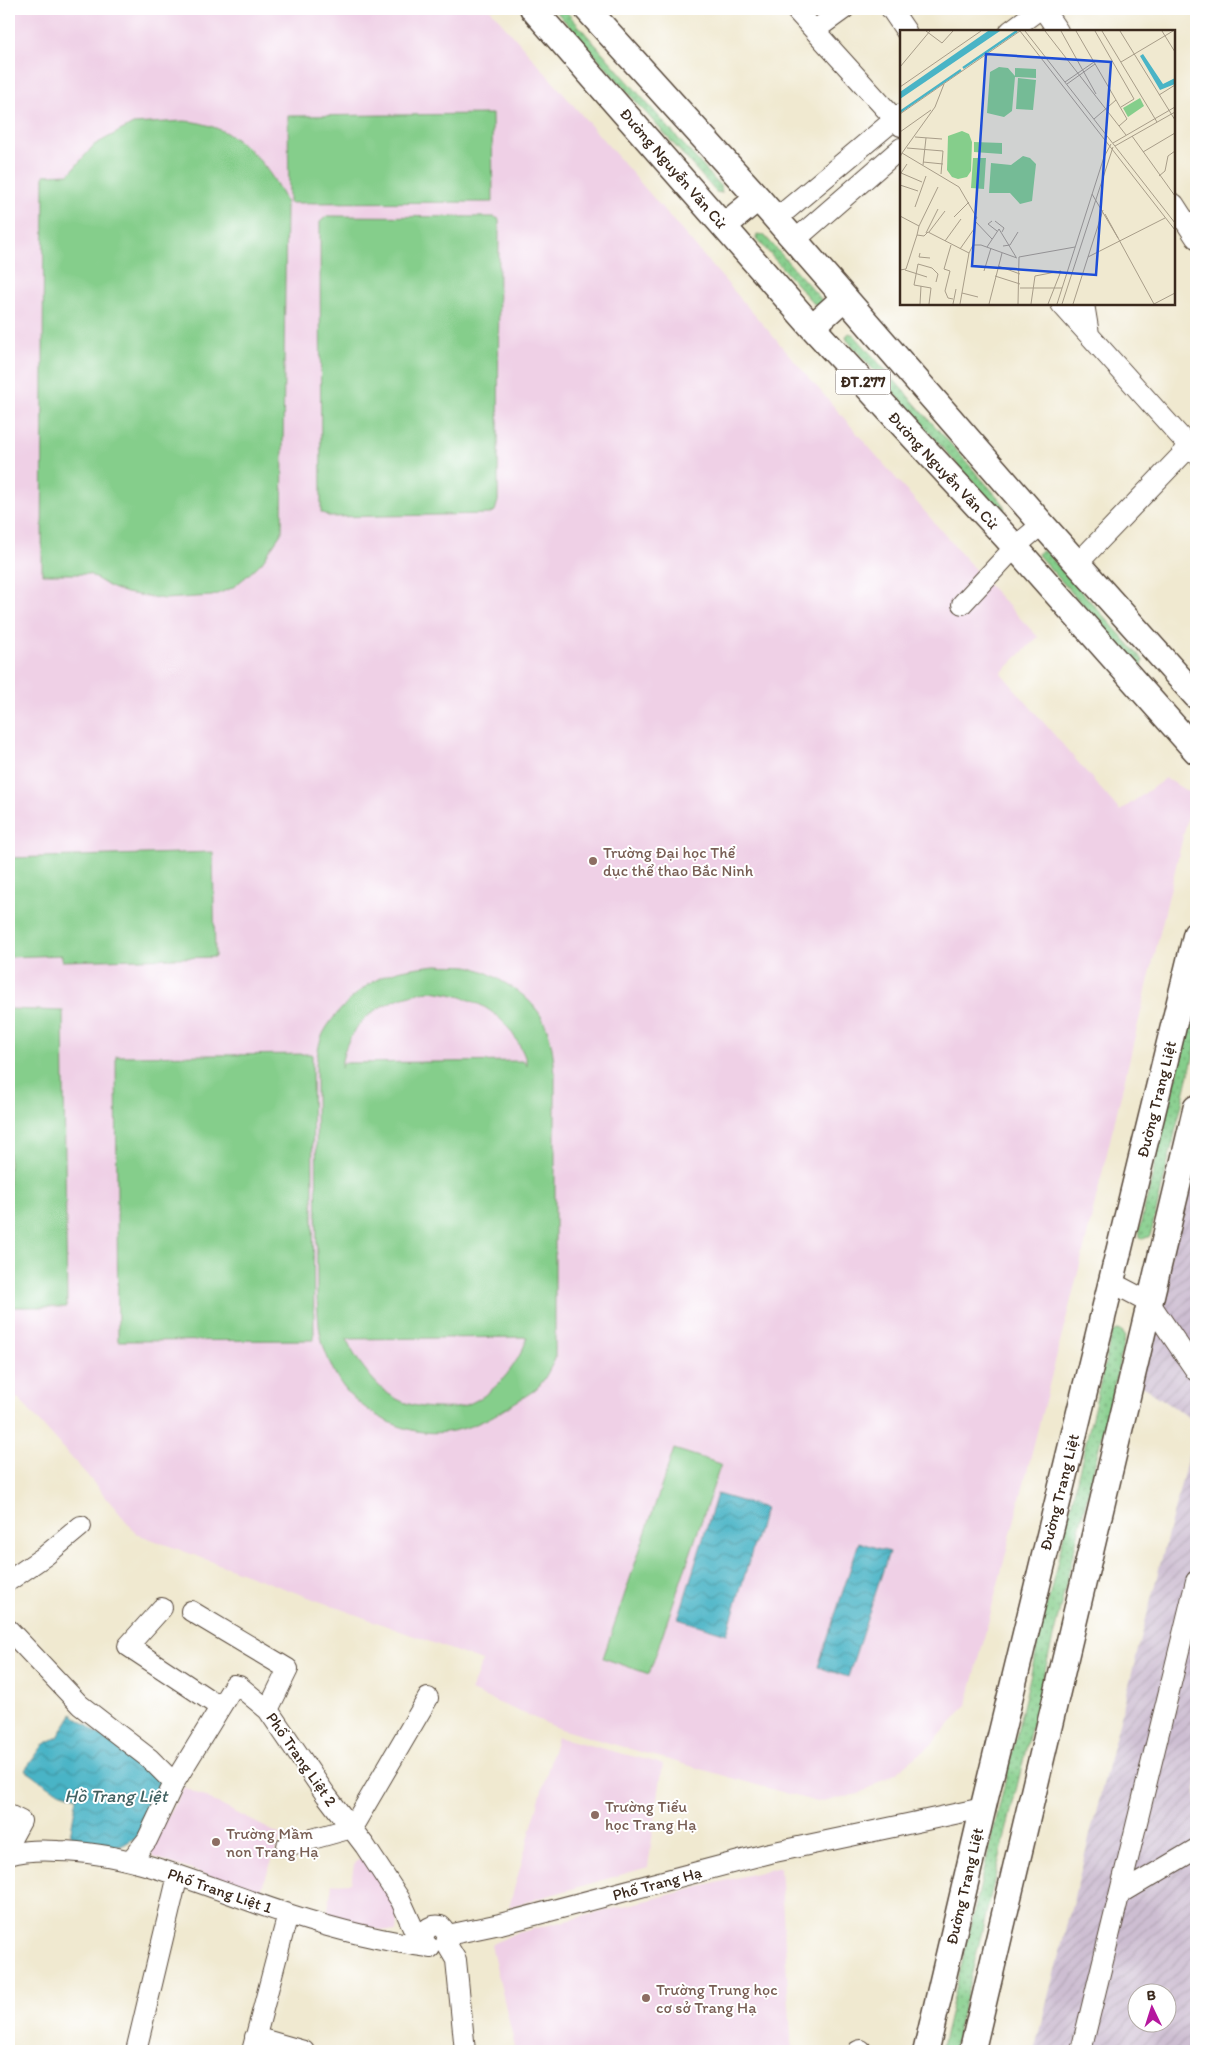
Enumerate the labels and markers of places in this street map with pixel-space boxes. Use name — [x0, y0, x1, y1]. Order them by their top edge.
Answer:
place label: Trường Đại học Thể dục thể thao Bắc Ninh — [603, 843, 754, 880]
marker: Trường Đại học Thể dục thể thao Bắc Ninh — [587, 855, 599, 867]
place label: Trường Tiểu học Trang Hạ — [605, 1797, 697, 1834]
marker: Trường Tiểu học Trang Hạ — [589, 1809, 601, 1821]
place label: Trường Mầm non Trang Hạ — [226, 1824, 319, 1861]
marker: Trường Mầm non Trang Hạ — [210, 1836, 222, 1848]
place label: Trường Trung học cơ sở Trang Hạ — [656, 1980, 778, 2017]
marker: Trường Trung học cơ sở Trang Hạ — [640, 1992, 652, 2004]

